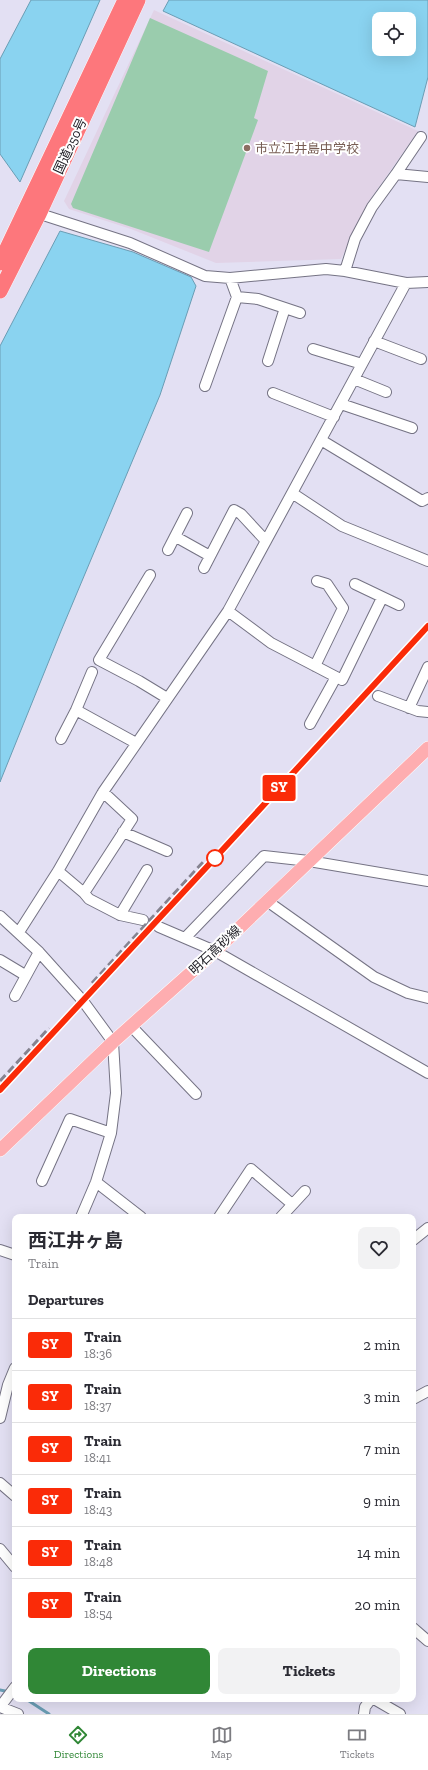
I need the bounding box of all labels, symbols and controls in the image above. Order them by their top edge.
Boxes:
map controls [372,12,416,56]
button: locate [372,12,416,56]
street label: 国道250号 [51,116,89,176]
place label: 市立江井島中学校 [255,141,359,156]
marker: 市立江井島中学校 [242,143,252,153]
line badge: SY [261,775,297,801]
text: SY [271,779,287,796]
unlabelled marker [206,849,224,867]
street label: 明石高砂線 [186,922,244,978]
button: heart [358,1227,400,1269]
text: 西江井ヶ島 [28,1229,123,1252]
text: Train [28,1256,59,1271]
text: Departures [28,1291,104,1309]
text: Train [84,1328,121,1346]
text: SY [42,1336,58,1353]
text: 2 min [363,1336,400,1354]
text: 18:36 [84,1346,112,1361]
text: Train [84,1380,121,1398]
text: SY [42,1388,58,1405]
text: 3 min [364,1388,400,1406]
text: 18:37 [84,1398,111,1413]
text: Train [84,1432,121,1450]
text: SY [42,1440,58,1457]
text: 7 min [364,1440,400,1458]
text: 18:41 [84,1450,111,1465]
text: Train [84,1484,121,1502]
text: SY [42,1492,58,1509]
text: 9 min [363,1492,400,1510]
text: 18:43 [84,1502,112,1517]
text: Train [84,1536,121,1554]
text: SY [42,1544,58,1561]
text: 14 min [357,1544,400,1562]
text: 18:48 [84,1554,113,1569]
text: Train [84,1588,121,1606]
text: SY [42,1596,58,1613]
text: 20 min [354,1596,400,1614]
text: 18:54 [84,1606,113,1621]
button: Directions [28,1648,210,1694]
button: Tickets [218,1648,400,1694]
tab: Directions [54,1724,103,1761]
tab: Map [211,1724,233,1761]
tab: Tickets [340,1724,374,1761]

